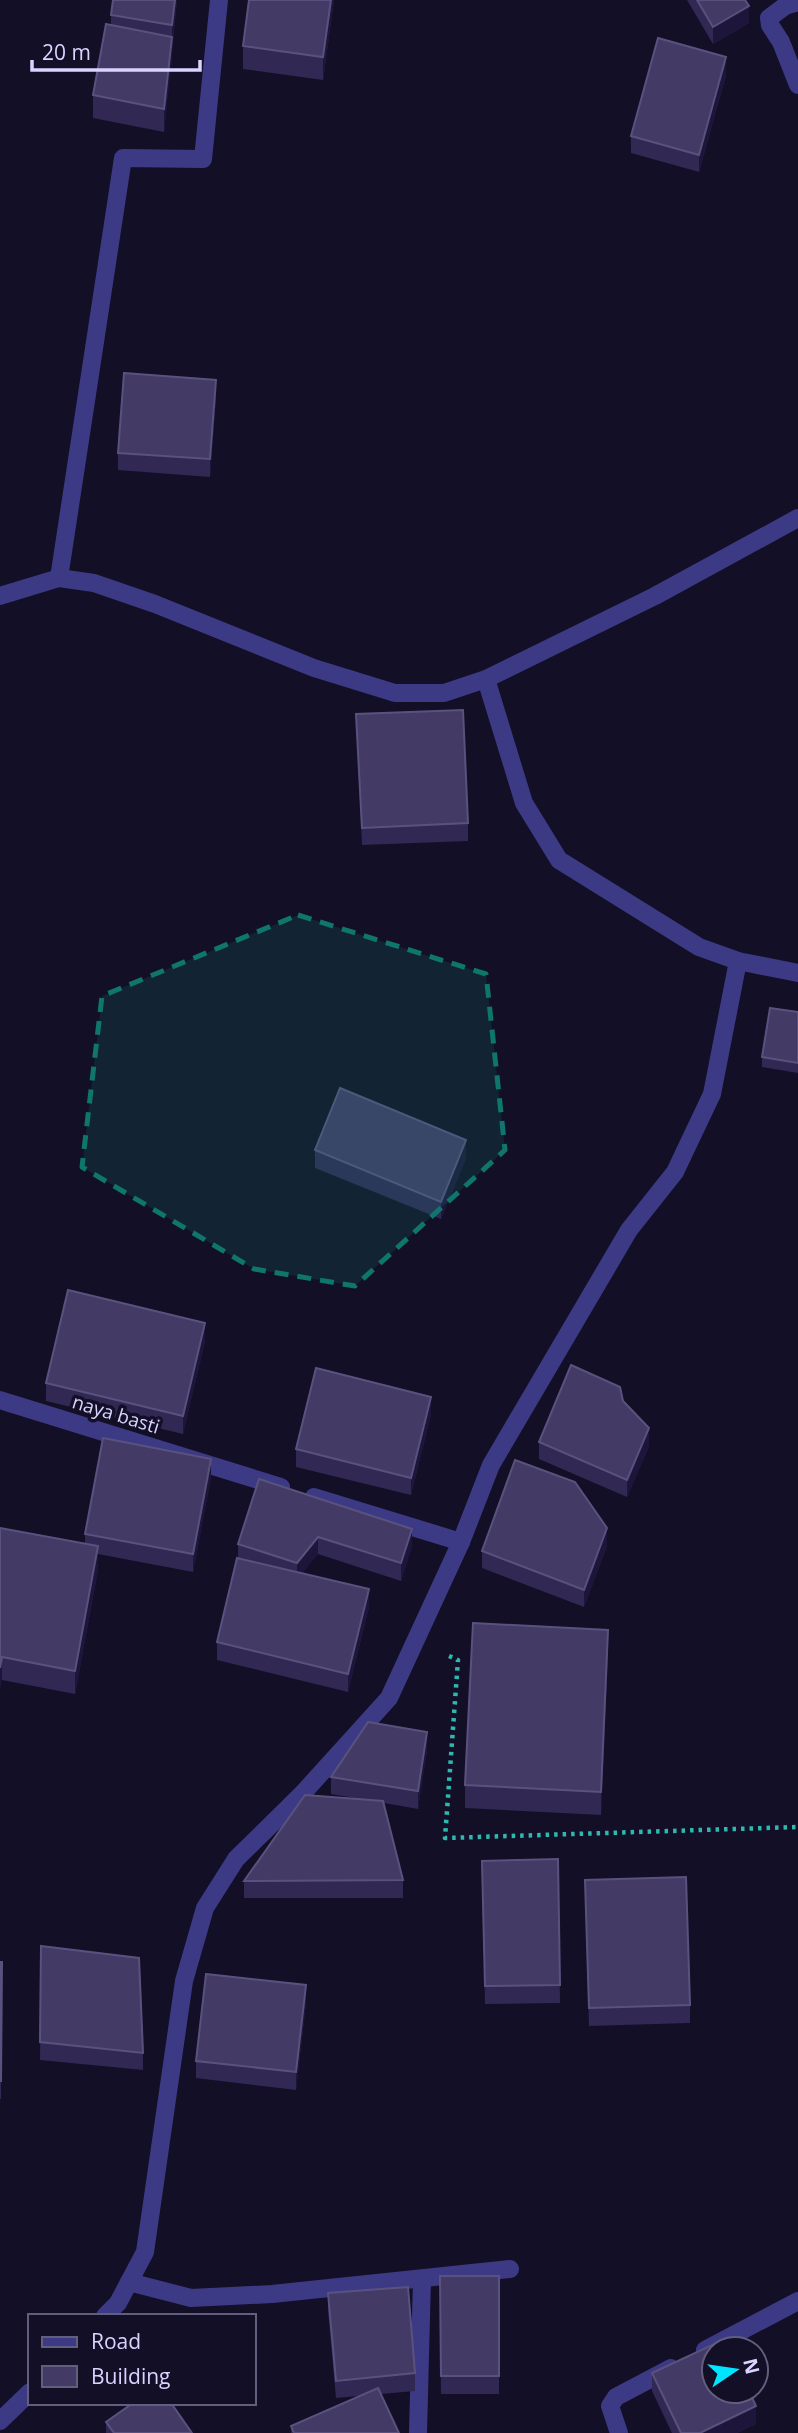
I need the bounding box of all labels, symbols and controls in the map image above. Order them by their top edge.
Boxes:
scale bar [32,28,200,72]
text: 20 m [42,38,91,66]
street label: naya basti [69,1388,163,1440]
legend [28,2314,256,2405]
text: Road [91,2327,141,2355]
north arrow [700,2335,770,2405]
text: N [737,2356,766,2377]
text: Building [91,2362,170,2390]

